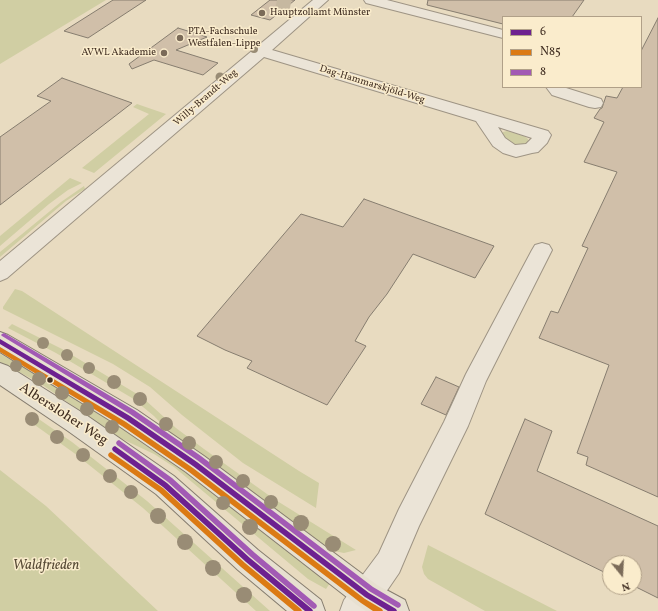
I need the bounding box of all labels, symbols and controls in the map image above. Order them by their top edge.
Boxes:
place label: Hauptzollamt Münster [270,7,370,19]
marker: Hauptzollamt Münster [257,8,267,18]
legend [502,16,642,88]
text: 6 [540,24,546,40]
place label: PTA-Fachschule Westfalen-Lippe [188,26,261,50]
marker: PTA-Fachschule Westfalen-Lippe [175,33,185,43]
text: N85 [540,44,561,60]
place label: AVWL Akademie [82,47,156,59]
marker: AVWL Akademie [159,48,169,58]
street label: Dag-Hammarskjöld-Weg [318,63,426,107]
text: 8 [540,64,546,80]
street label: Willy-Brandt-Weg [172,67,240,129]
unlabelled marker [45,375,55,385]
street label: Albersloher Weg [16,380,110,450]
north arrow [602,555,642,595]
park label: Waldfrieden [13,558,79,574]
text: N [619,578,632,594]

